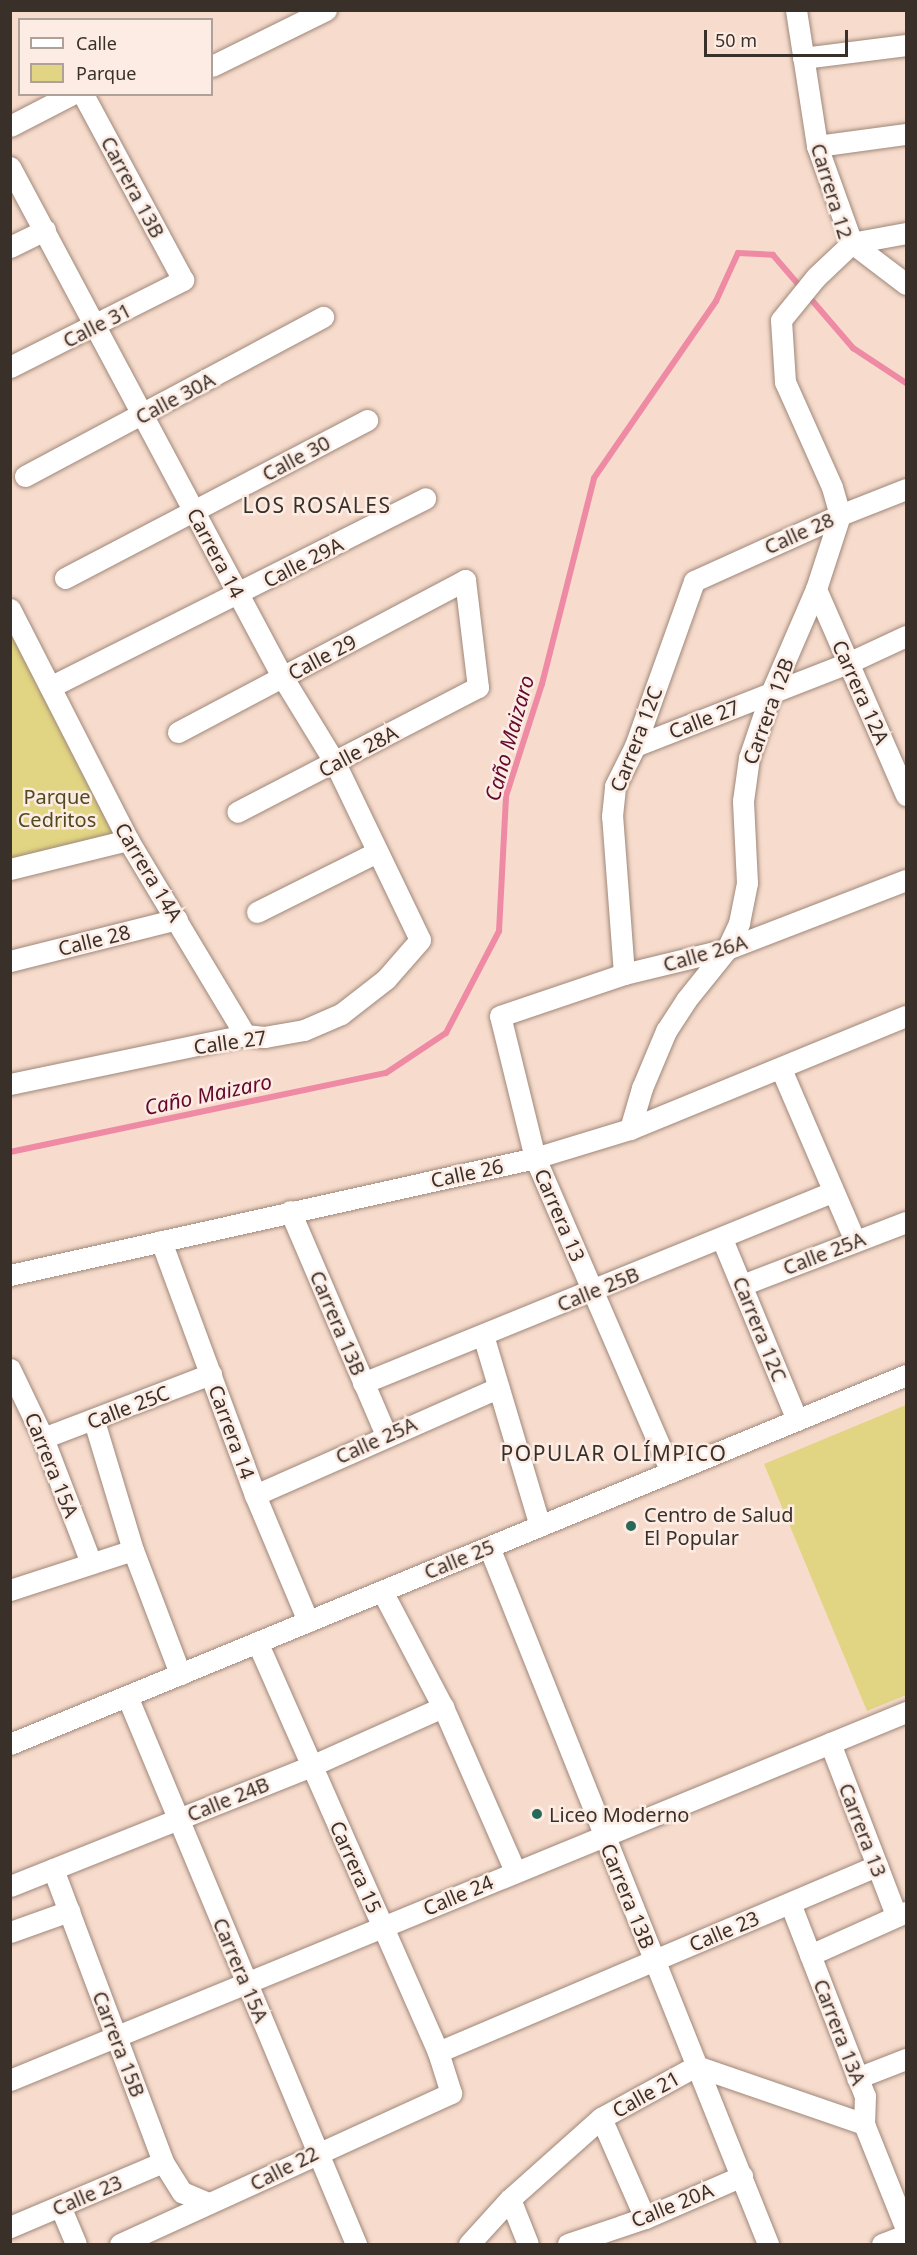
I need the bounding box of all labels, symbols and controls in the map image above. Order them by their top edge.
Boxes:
legend [18,18,213,96]
scale bar [707,18,851,56]
text: 50 m [715,28,757,52]
text: Calle [76,31,117,55]
text: Parque [76,61,136,85]
street label: Carrera 13B [96,132,170,242]
street label: Carrera 12 [806,140,858,242]
street label: Calle 31 [59,298,135,352]
street label: Calle 30A [131,367,219,429]
street label: Calle 30 [258,430,334,486]
district label: LOS ROSALES [242,492,392,518]
street label: Carrera 14 [182,504,250,602]
street label: Calle 28 [761,507,837,559]
street label: Calle 29A [259,532,347,592]
street label: Calle 29 [284,629,360,685]
street label: Carrera 12A [827,636,895,748]
street label: Carrera 12B [738,655,798,767]
water label: Caño Maizaro [479,672,539,804]
street label: Carrera 12C [605,683,667,795]
street label: Calle 27 [665,695,743,743]
street label: Calle 28A [314,720,402,782]
park label: Parque Cedritos [18,785,96,832]
street label: Carrera 14A [110,818,188,926]
street label: Calle 28 [55,919,133,961]
street label: Calle 26A [660,930,750,976]
street label: Calle 27 [192,1025,268,1059]
water label: Caño Maizaro [142,1068,274,1120]
street label: Calle 26 [429,1154,505,1192]
street label: Carrera 13 [530,1165,590,1265]
street label: Calle 25A [779,1226,869,1280]
street label: Calle 25B [553,1262,643,1316]
street label: Carrera 13B [305,1267,371,1379]
street label: Carrera 12C [728,1273,792,1385]
street label: Calle 25C [83,1380,173,1434]
street label: Carrera 14 [204,1382,260,1482]
street label: Carrera 15A [20,1409,84,1521]
street label: Calle 25A [332,1411,420,1469]
district label: POPULAR OLÍMPICO [501,1440,727,1466]
place label: Centro de Salud El Popular [644,1502,793,1549]
marker: Centro de Salud El Popular [622,1517,640,1535]
street label: Calle 25 [420,1534,498,1584]
street label: Calle 24B [183,1772,273,1826]
street label: Carrera 13 [834,1780,892,1880]
place label: Liceo Moderno [549,1802,689,1826]
marker: Liceo Moderno [530,1807,544,1821]
street label: Carrera 15 [325,1817,387,1917]
street label: Carrera 13B [596,1840,660,1952]
street label: Calle 24 [419,1870,497,1920]
street label: Calle 23 [685,1906,763,1956]
street label: Carrera 15A [208,1914,274,2026]
street label: Carrera 13A [809,1976,871,2088]
street label: Carrera 15B [88,1988,150,2100]
street label: Calle 21 [608,2066,684,2122]
street label: Calle 22 [246,2141,322,2195]
street label: Calle 23 [48,2170,126,2220]
street label: Calle 20A [627,2178,717,2232]

